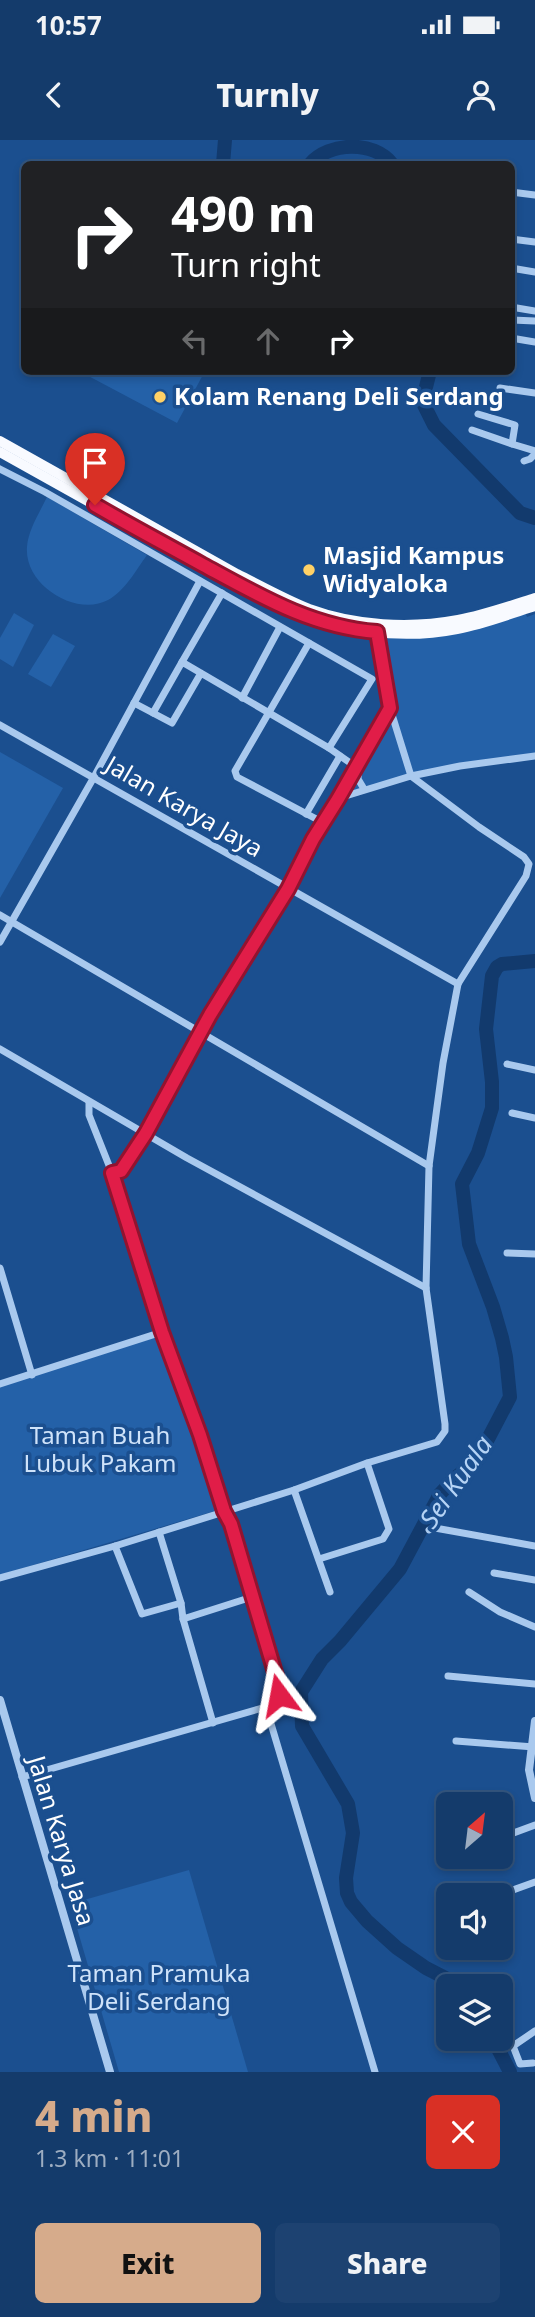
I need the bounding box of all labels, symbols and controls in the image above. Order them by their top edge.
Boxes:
text: 10:57 [35,7,102,43]
text: Turnly [216,73,319,116]
icon: back [35,76,73,114]
icon: person [462,76,500,114]
text: 490 m [171,180,316,246]
icon: right [56,189,147,280]
text: Turn right [171,243,321,286]
icon: left [176,322,214,360]
icon: ahead [249,322,287,360]
icon: right [322,322,360,360]
place label: Kolam Renang Deli Serdang [174,379,504,412]
marker: Kolam Renang Deli Serdang [152,389,168,405]
pin [65,433,125,505]
icon: arrive [76,444,114,482]
place label: Masjid Kampus Widyaloka [323,538,504,599]
marker: Masjid Kampus Widyaloka [301,562,317,578]
street label: Jalan Karya Jaya [98,746,269,864]
park label: Taman Buah Lubuk Pakam [24,1418,176,1479]
water label: Sei Kuala [410,1428,500,1535]
position arrow [242,1658,316,1732]
street label: Jalan Karya Jasa [20,1750,104,1929]
north arrow [436,1792,513,1869]
map controls [436,1792,513,2051]
button: sound [436,1883,513,1960]
park label: Taman Pramuka Deli Serdang [68,1956,250,2017]
button: layers [436,1974,513,2051]
text: 4 min [35,2087,152,2144]
button: close [426,2095,500,2169]
text: 1.3 km · 11:01 [35,2142,184,2174]
button: Exit [35,2223,261,2303]
button: Share [275,2223,500,2303]

